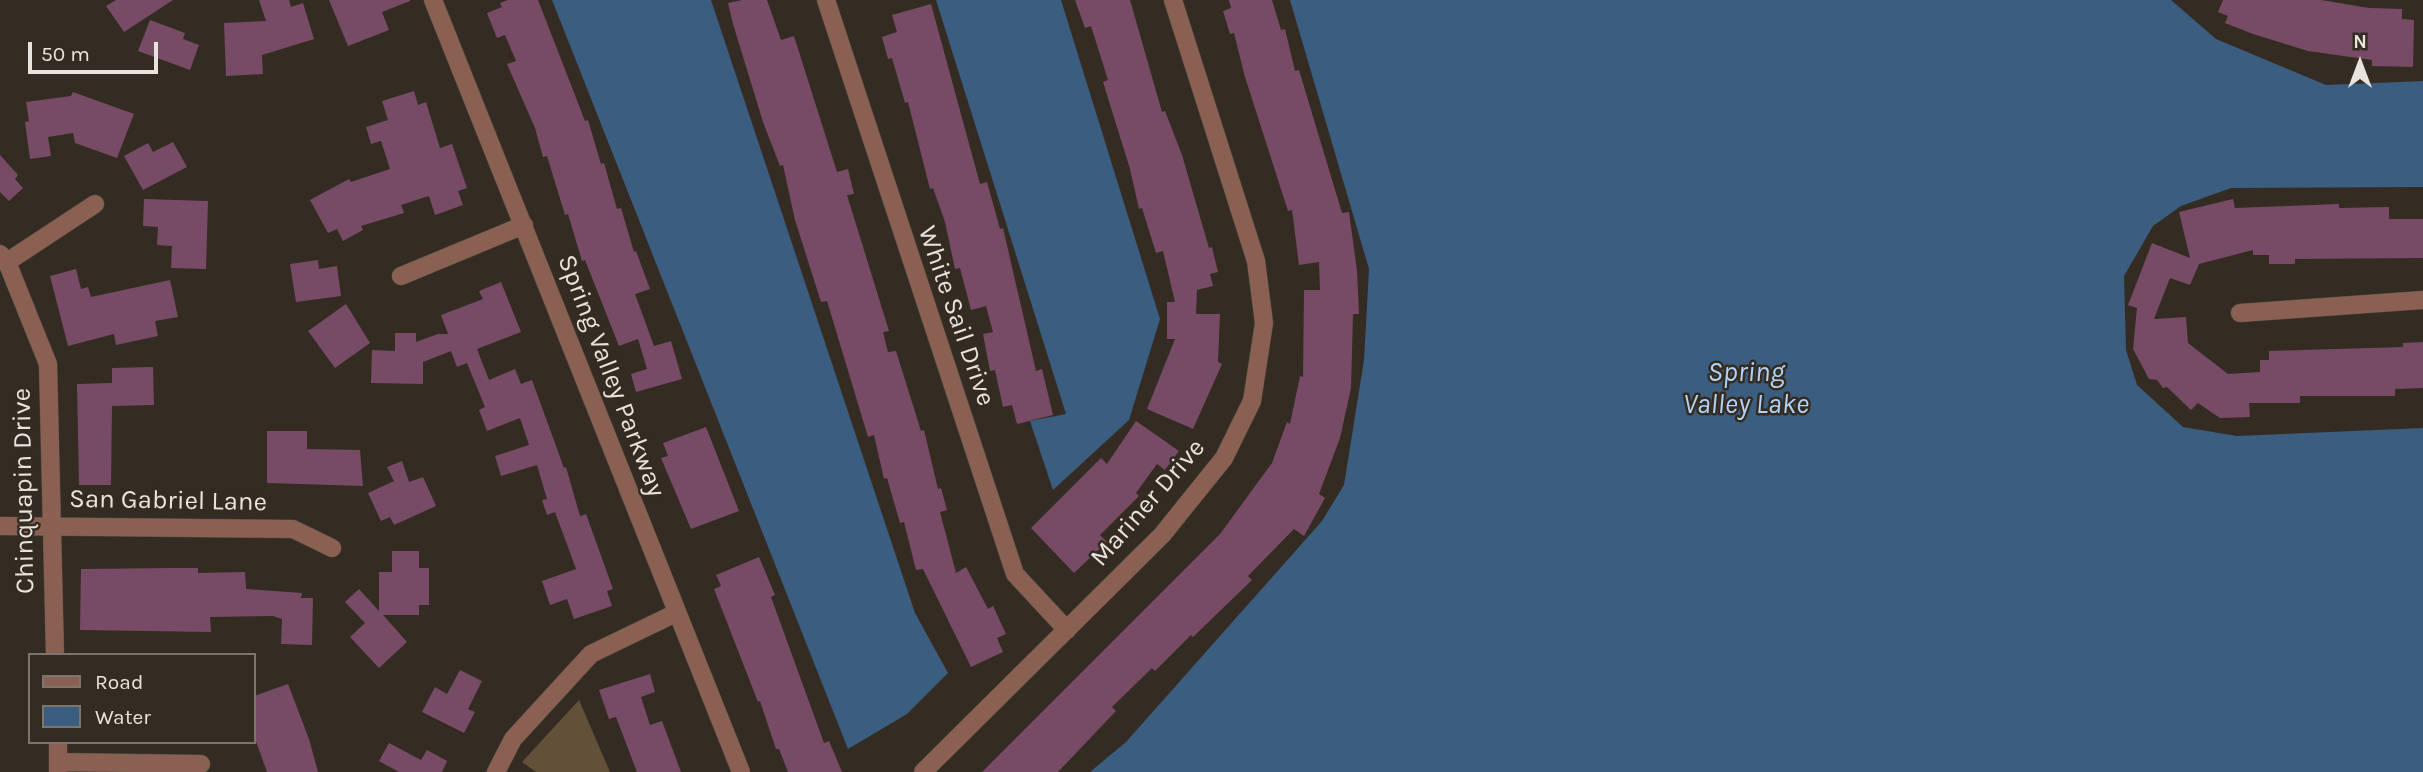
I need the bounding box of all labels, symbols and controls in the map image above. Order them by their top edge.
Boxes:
scale bar [32,28,161,72]
north arrow [2325,28,2395,98]
text: N [2353,31,2367,53]
text: 50 m [41,42,90,66]
street label: White Sail Drive [911,222,1001,410]
street label: Spring Valley Parkway [550,250,672,502]
water label: Spring Valley Lake [1683,356,1809,422]
street label: Chinquapin Drive [7,388,41,594]
street label: Mariner Drive [1084,433,1212,573]
street label: San Gabriel Lane [69,484,267,518]
legend [28,653,256,744]
text: Road [95,670,143,694]
text: Water [95,705,151,729]

